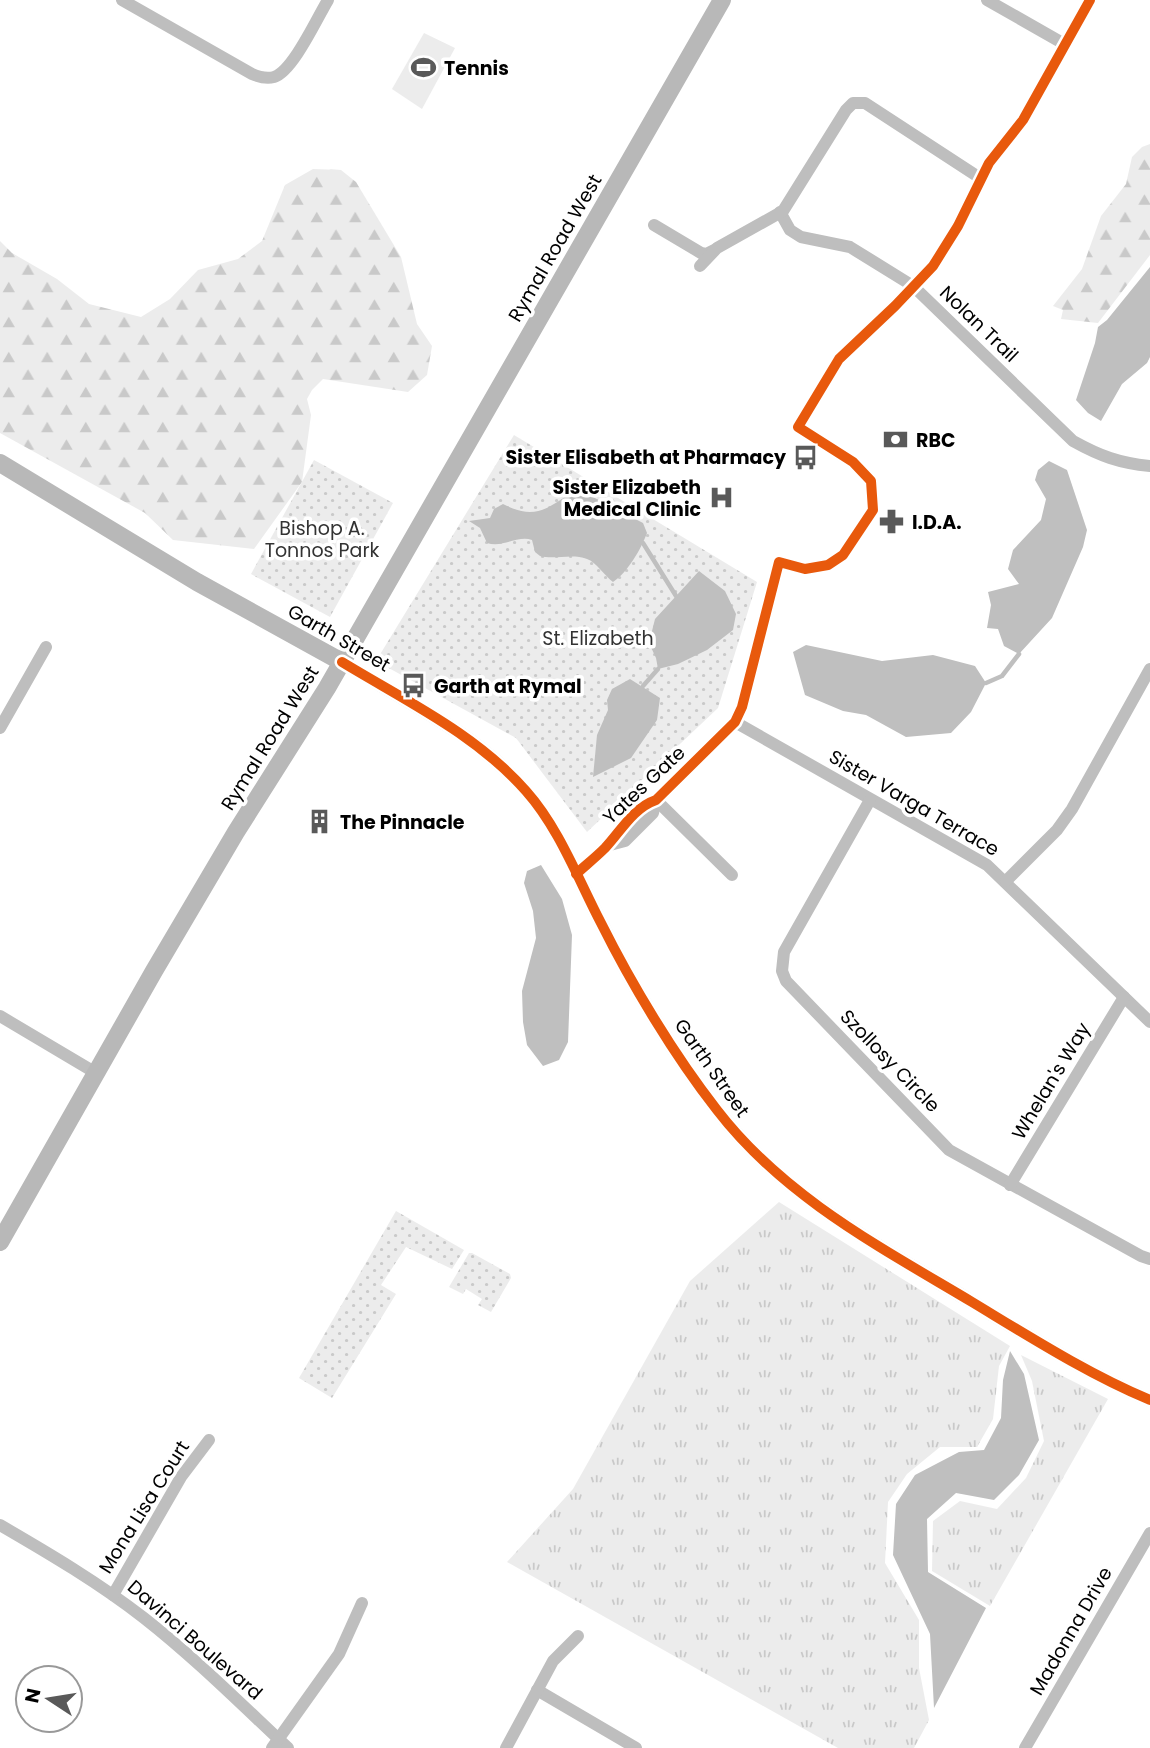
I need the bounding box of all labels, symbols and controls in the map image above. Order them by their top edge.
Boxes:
sports icon: Tennis [410,54,438,82]
place label: Tennis [444,55,509,82]
street label: Rymal Road West [502,169,608,327]
street label: Nolan Trail [934,280,1024,368]
bank icon: RBC [882,426,910,454]
place label: RBC [916,427,955,454]
bus stop icon: Sister Elisabeth at Pharmacy [792,443,820,471]
place label: Sister Elisabeth at Pharmacy [506,444,787,471]
place label: Sister Elizabeth Medical Clinic [553,474,701,523]
hospital icon: Sister Elizabeth Medical Clinic [707,484,735,512]
pharmacy icon: I.D.A. [878,508,906,536]
place label: I.D.A. [912,509,962,536]
park label: Bishop A. Tonnos Park [265,515,380,564]
street label: Garth Street [283,598,395,678]
park label: St. Elizabeth [542,625,654,652]
street label: Rymal Road West [215,660,325,816]
bus stop icon: Garth at Rymal [400,672,428,700]
place label: Garth at Rymal [434,673,582,700]
street label: Yates Gate [597,740,691,830]
street label: Sister Varga Terrace [824,743,1004,863]
building icon: The Pinnacle [306,808,334,836]
place label: The Pinnacle [340,809,465,836]
street label: Szollosy Circle [834,1004,946,1118]
street label: Garth Street [668,1013,756,1123]
street label: Whelan's Way [1005,1017,1097,1145]
street label: Mona Lisa Court [92,1435,196,1579]
street label: Madonna Drive [1023,1562,1119,1700]
street label: Davinci Boulevard [122,1574,268,1706]
north arrow [14,1664,84,1734]
text: N [18,1686,48,1705]

